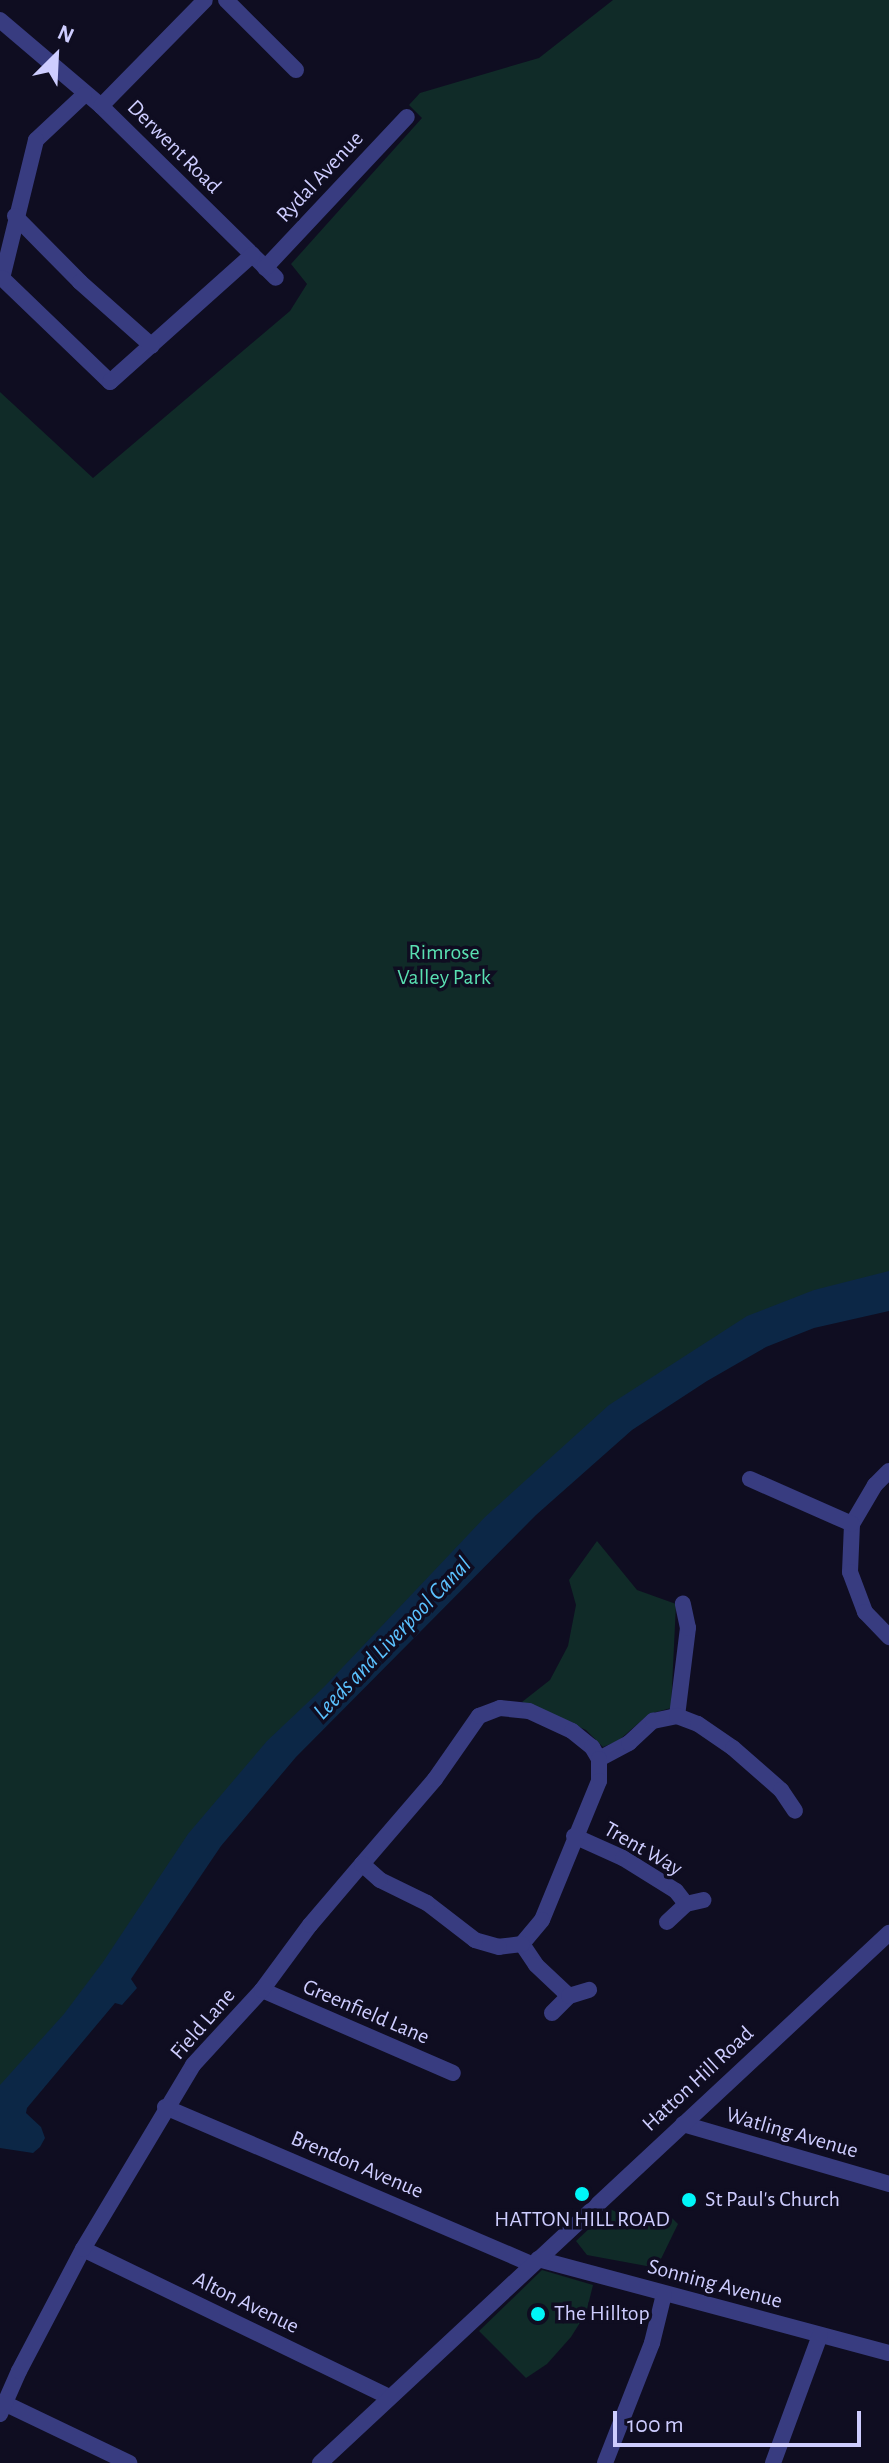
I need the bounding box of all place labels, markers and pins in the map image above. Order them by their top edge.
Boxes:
marker: HATTON HILL ROAD [573,2185,591,2203]
place label: St Paul's Church [705,2187,840,2213]
marker: St Paul's Church [680,2191,698,2209]
place label: HATTON HILL ROAD [494,2207,670,2233]
place label: The Hilltop [554,2301,650,2327]
marker: The Hilltop [529,2305,547,2323]

